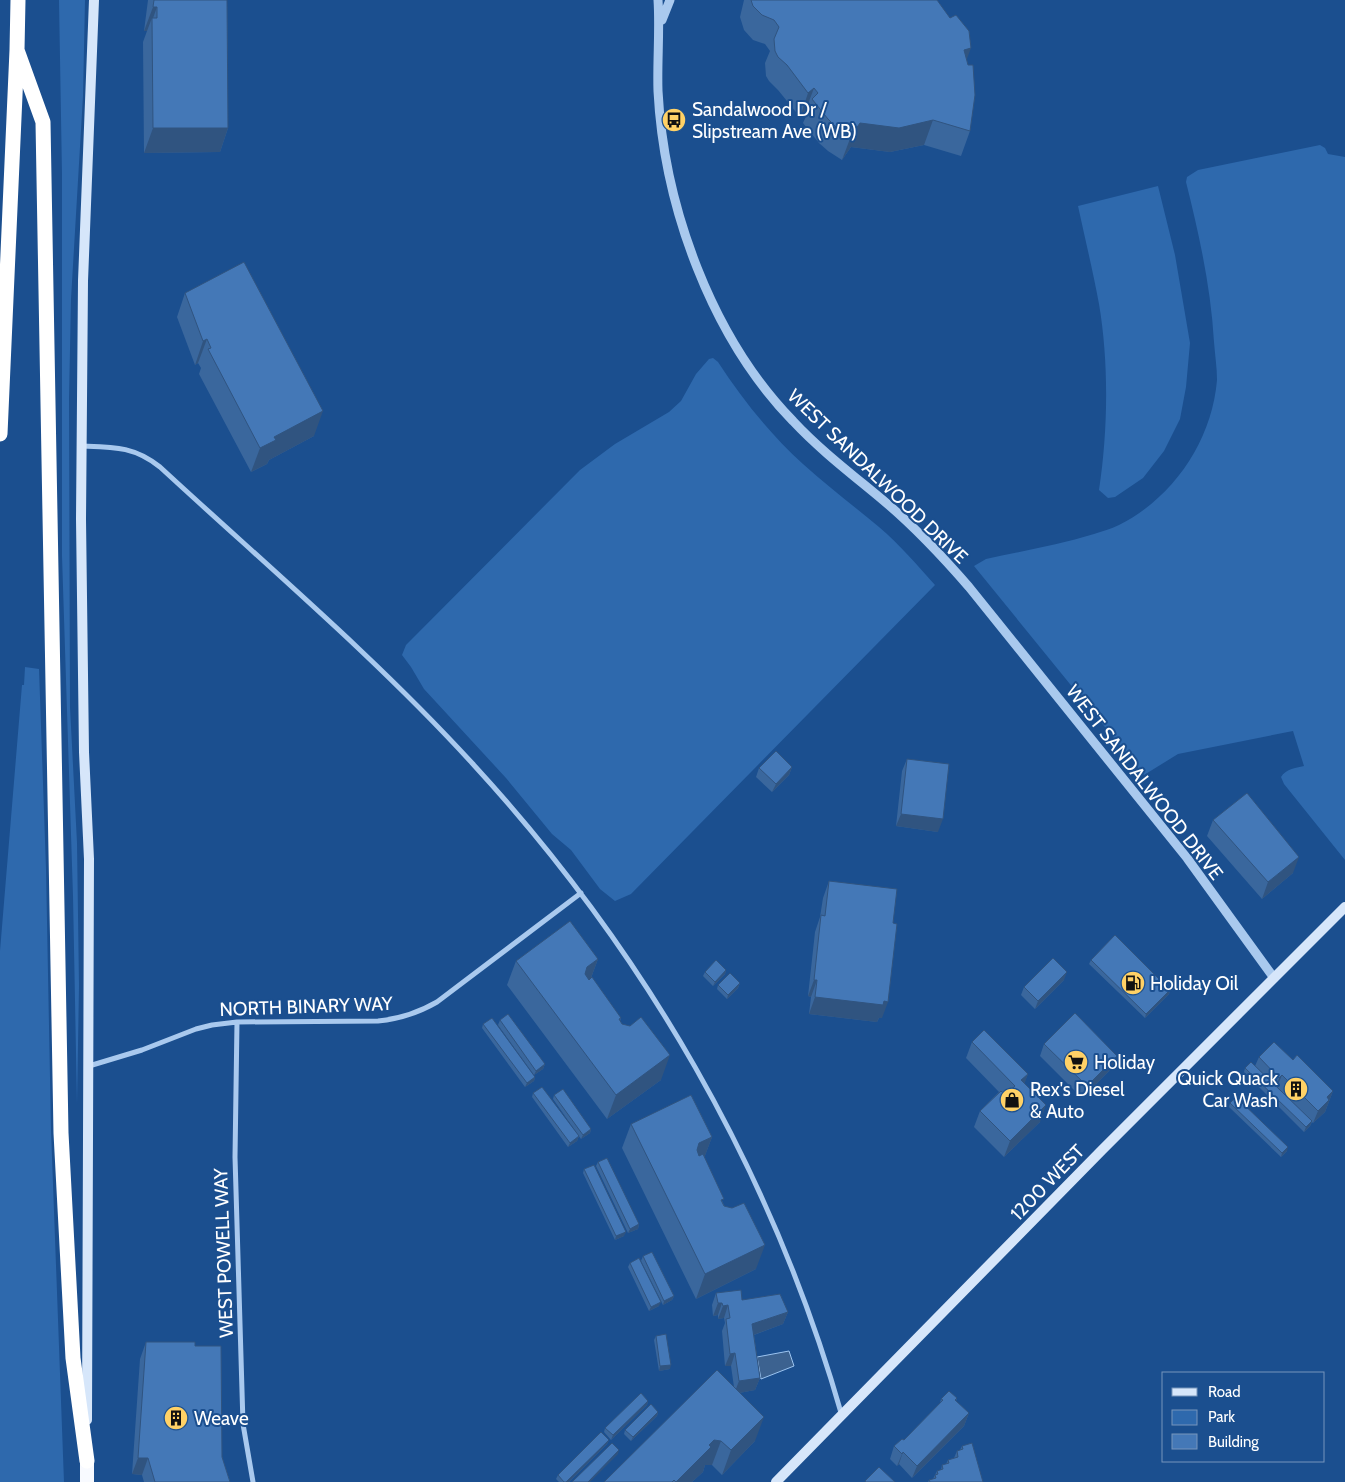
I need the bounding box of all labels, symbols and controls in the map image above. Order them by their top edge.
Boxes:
place label: Sandalwood Dr / Slipstream Ave (WB) [692,98,857,143]
bus stop icon: Sandalwood Dr / Slipstream Ave (WB) [661,107,687,133]
street label: WEST SANDALWOOD DRIVE [783,384,972,568]
street label: WEST SANDALWOOD DRIVE [1061,680,1228,885]
fuel station icon: Holiday Oil [1120,970,1146,996]
place label: Holiday Oil [1150,972,1239,995]
street label: NORTH BINARY WAY [219,992,393,1021]
supermarket icon: Holiday [1063,1049,1089,1075]
place label: Holiday [1094,1051,1155,1074]
place label: Quick Quack Car Wash [1177,1067,1278,1112]
building icon: Quick Quack Car Wash [1283,1076,1309,1102]
place label: Rex's Diesel & Auto [1030,1078,1125,1123]
shop icon: Rex's Diesel & Auto [999,1087,1025,1113]
street label: 1200 WEST [1006,1140,1089,1225]
street label: WEST POWELL WAY [209,1168,238,1338]
legend [1162,1372,1325,1462]
text: Road [1208,1383,1241,1401]
building icon: Weave [163,1405,189,1431]
place label: Weave [194,1407,249,1430]
text: Park [1208,1408,1235,1426]
text: Building [1208,1433,1259,1451]

